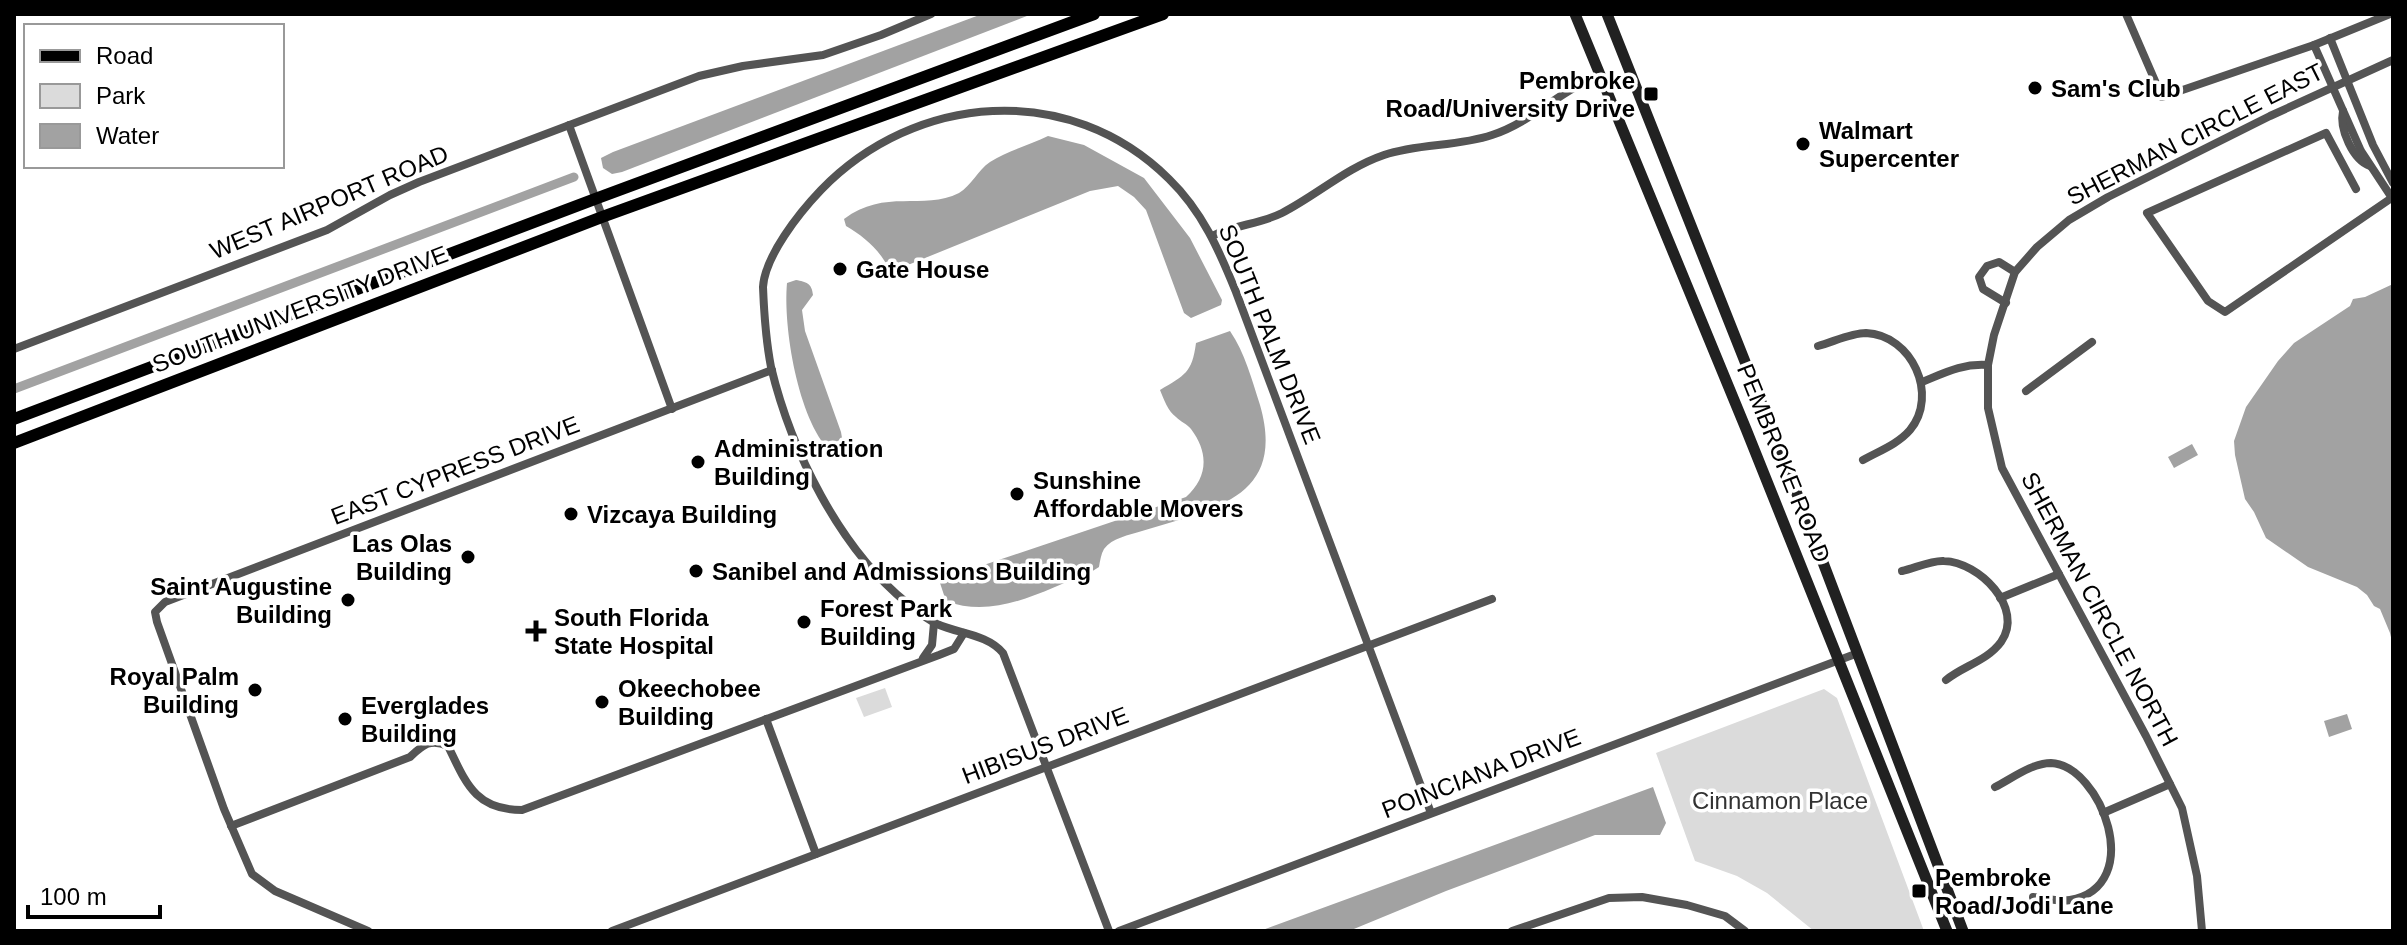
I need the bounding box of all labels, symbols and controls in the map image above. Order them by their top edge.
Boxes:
legend [24,24,284,168]
text: Road [96,42,153,69]
street label: SHERMAN CIRCLE EAST [2062,57,2328,211]
place label: Pembroke Road/University Drive [1386,67,1635,122]
place label: Sam's Club [2051,75,2181,102]
marker: Sam's Club [2026,79,2044,97]
text: Park [96,82,146,109]
marker: Pembroke Road/University Drive [1642,85,1660,103]
place label: Walmart Supercenter [1819,117,1959,172]
text: Water [96,122,159,149]
marker: Walmart Supercenter [1794,135,1812,153]
street label: WEST AIRPORT ROAD [206,140,452,264]
street label: SOUTH PALM DRIVE [1214,220,1326,448]
street label: SOUTH UNIVERSITY DRIVE [148,240,452,378]
place label: Gate House [856,256,989,283]
marker: Gate House [831,260,849,278]
street label: PEMBROKE ROAD [1732,360,1836,566]
street label: EAST CYPRESS DRIVE [327,410,583,530]
place label: Administration Building [714,435,883,490]
marker: Administration Building [689,453,707,471]
place label: Sunshine Affordable Movers [1033,467,1244,522]
street label: SHERMAN CIRCLE NORTH [2016,467,2184,751]
marker: Sunshine Affordable Movers [1008,485,1026,503]
place label: Vizcaya Building [587,501,777,528]
marker: Vizcaya Building [562,505,580,523]
place label: Las Olas Building [352,530,452,585]
marker: Las Olas Building [459,548,477,566]
place label: Sanibel and Admissions Building [712,558,1091,585]
marker: Sanibel and Admissions Building [687,562,705,580]
place label: Saint Augustine Building [150,573,332,628]
marker: Saint Augustine Building [339,591,357,609]
place label: Forest Park Building [820,595,953,650]
place label: South Florida State Hospital [554,604,714,659]
marker: Forest Park Building [795,613,813,631]
marker: South Florida State Hospital [525,620,547,642]
place label: Royal Palm Building [110,663,239,718]
place label: Okeechobee Building [618,675,761,730]
marker: Royal Palm Building [246,681,264,699]
place label: Everglades Building [361,692,489,747]
marker: Okeechobee Building [593,693,611,711]
street label: HIBISUS DRIVE [958,701,1132,789]
marker: Everglades Building [336,710,354,728]
street label: POINCIANA DRIVE [1378,723,1584,823]
park label: Cinnamon Place [1692,787,1868,814]
place label: Pembroke Road/Jodi Lane [1935,864,2114,919]
scale bar [28,869,160,919]
marker: Pembroke Road/Jodi Lane [1910,882,1928,900]
text: 100 m [40,883,107,910]

